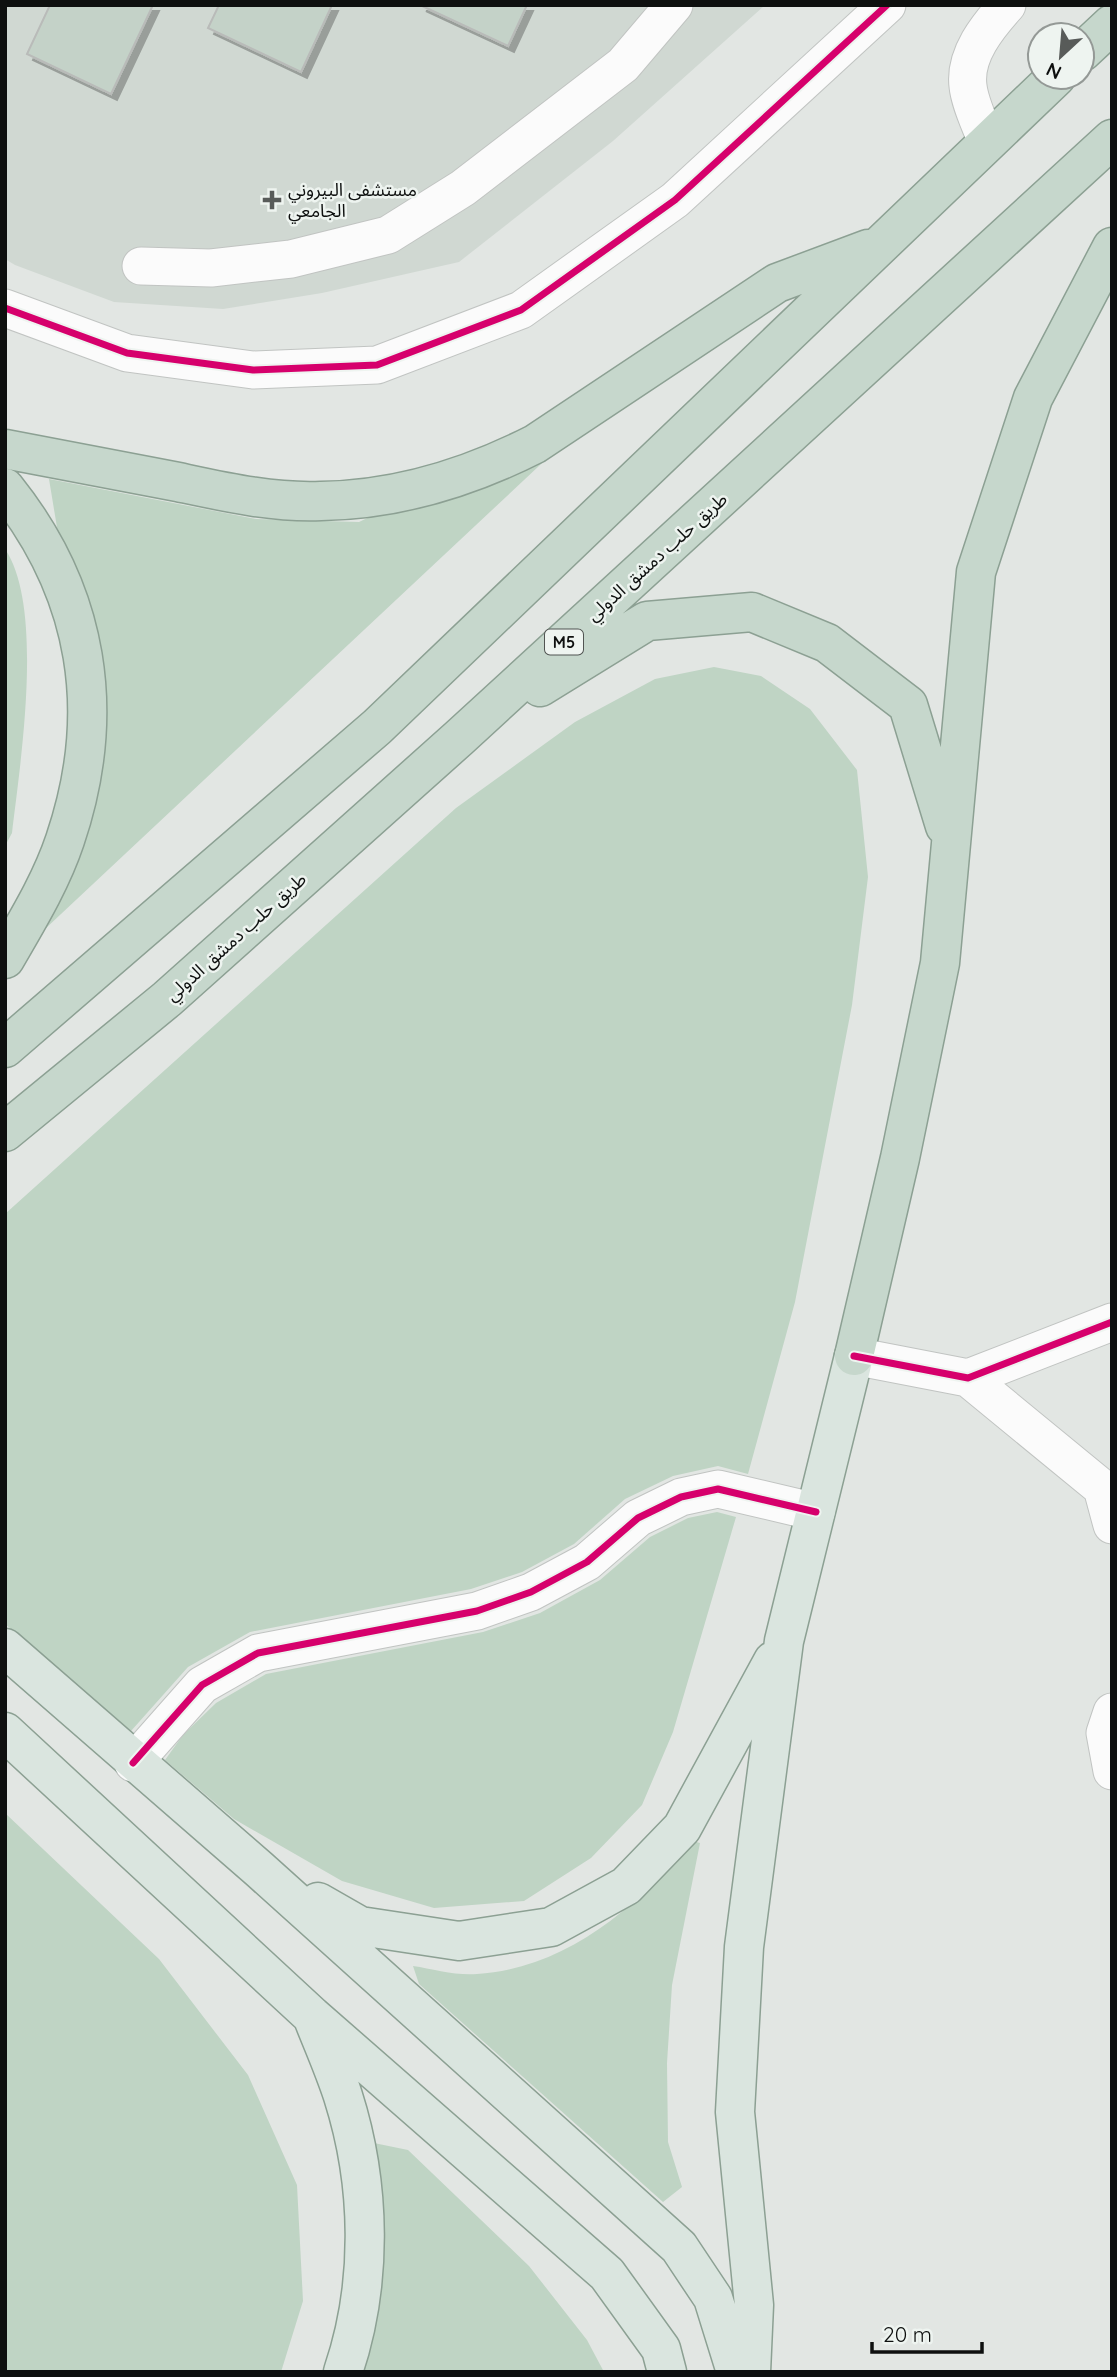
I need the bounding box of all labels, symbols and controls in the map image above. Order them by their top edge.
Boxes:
north arrow [1026,21,1096,91]
text: N [1042,57,1065,85]
place label: مستشفى البيروني الجامعي [288,178,417,224]
marker: مستشفى البيروني الجامعي [262,190,282,210]
street label: طريق حلب دمشق الدولي [582,487,733,628]
road number: M5 [545,629,583,654]
street label: طريق حلب دمشق الدولي [161,867,312,1008]
scale bar [872,2310,982,2354]
text: 20 m [883,2321,932,2347]

